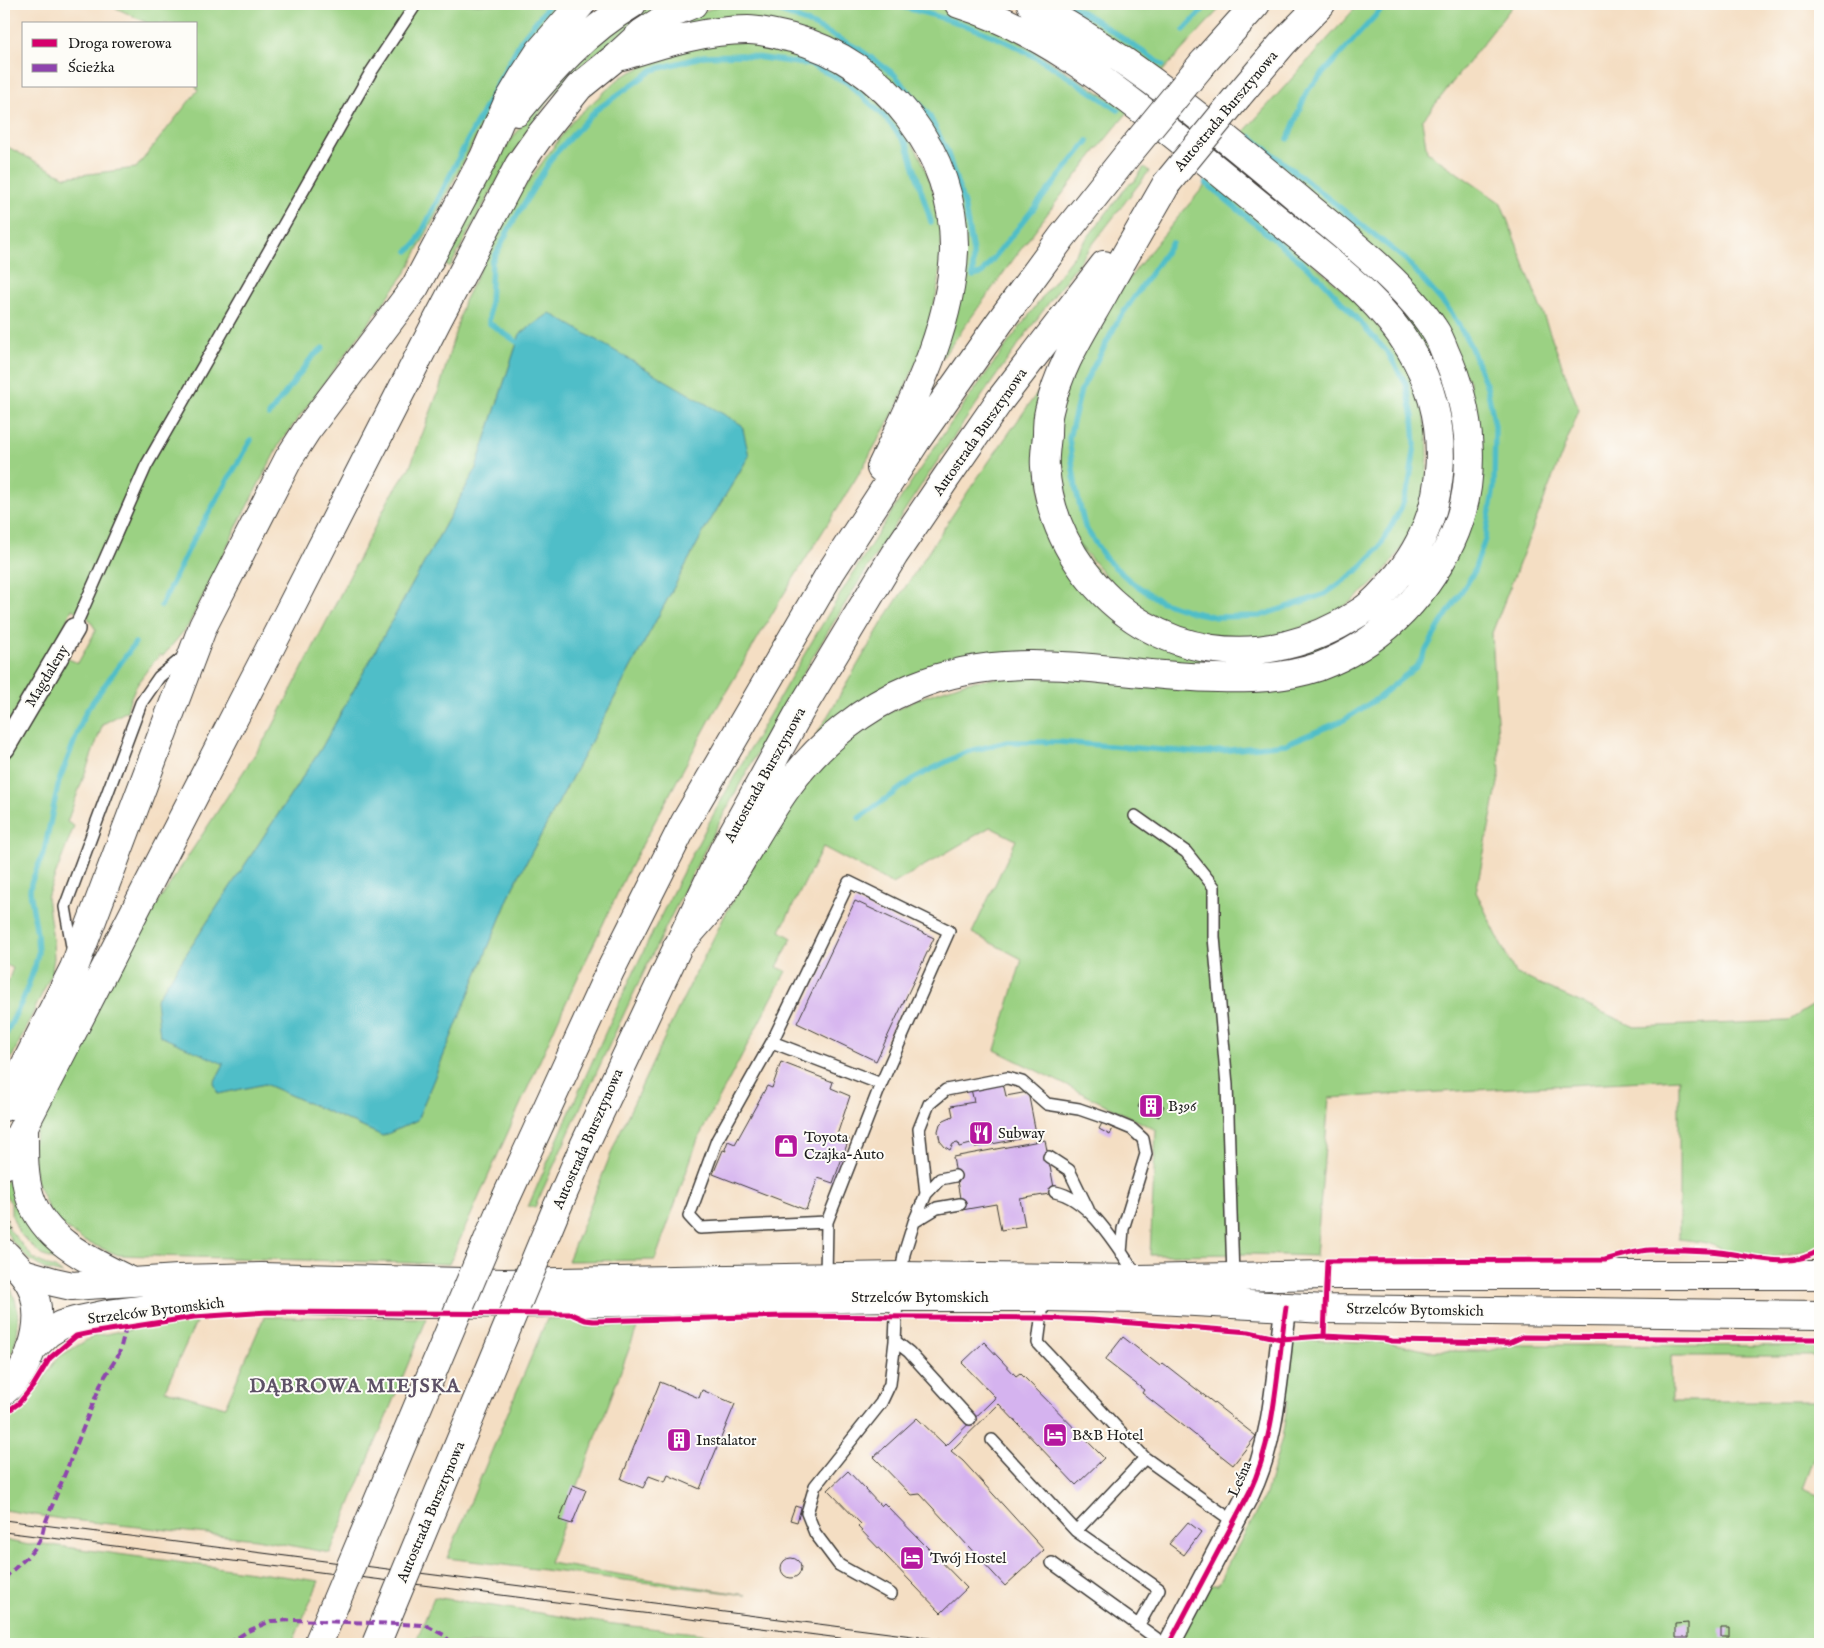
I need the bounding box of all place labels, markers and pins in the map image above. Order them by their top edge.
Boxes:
building icon: B396 [1138,1093,1164,1119]
place label: B396 [1168,1097,1197,1116]
restaurant icon: Subway [968,1120,994,1146]
place label: Subway [998,1124,1045,1143]
place label: Toyota Czajka-Auto [804,1128,884,1164]
shop icon: Toyota Czajka-Auto [773,1133,799,1159]
hotel icon: B&B Hotel [1042,1422,1068,1448]
place label: B&B Hotel [1072,1426,1144,1445]
building icon: Instalator [666,1427,692,1453]
place label: Instalator [696,1431,757,1450]
hotel icon: Twój Hostel [899,1545,925,1571]
place label: Twój Hostel [930,1549,1007,1568]

